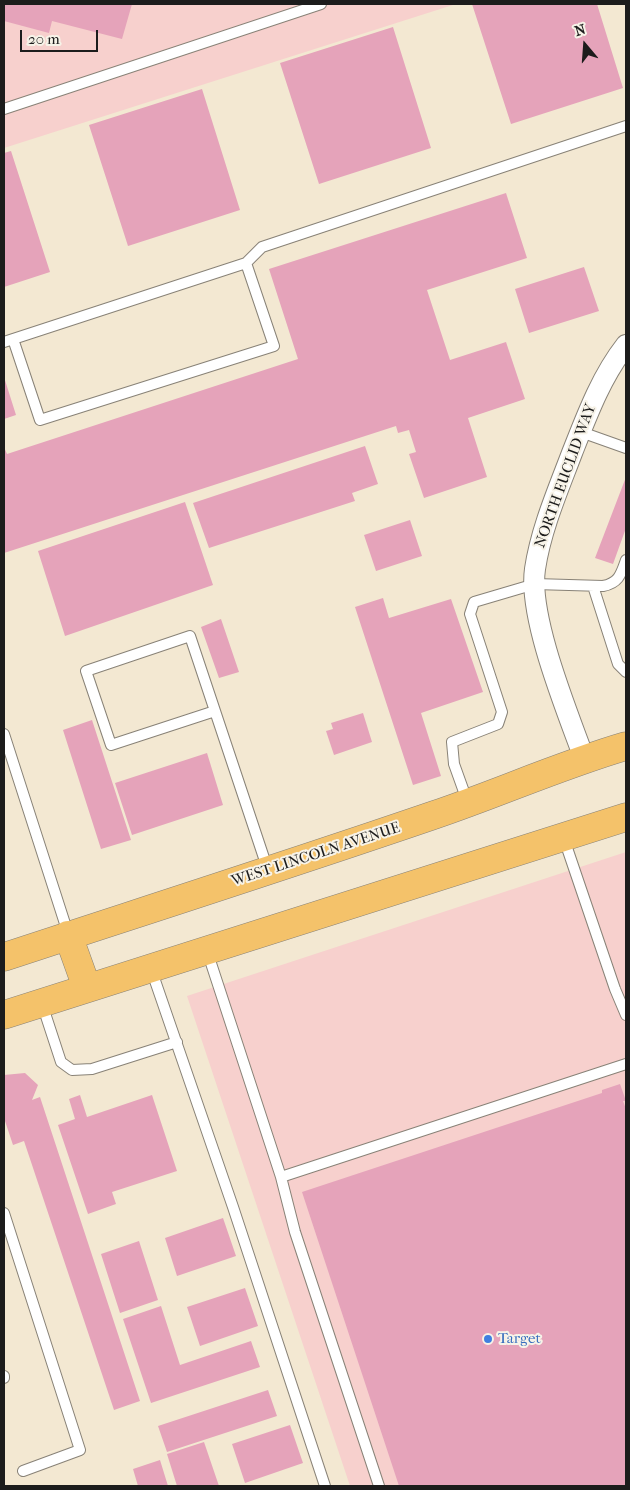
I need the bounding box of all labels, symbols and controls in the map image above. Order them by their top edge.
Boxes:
scale bar [22,20,100,52]
north arrow [560,20,610,70]
text: N [573,21,588,40]
text: 20 m [28,30,60,48]
street label: NORTH EUCLID WAY [532,401,600,551]
street label: WEST LINCOLN AVENUE [229,819,403,891]
place label: Target [498,1330,541,1348]
marker: Target [482,1333,494,1345]

